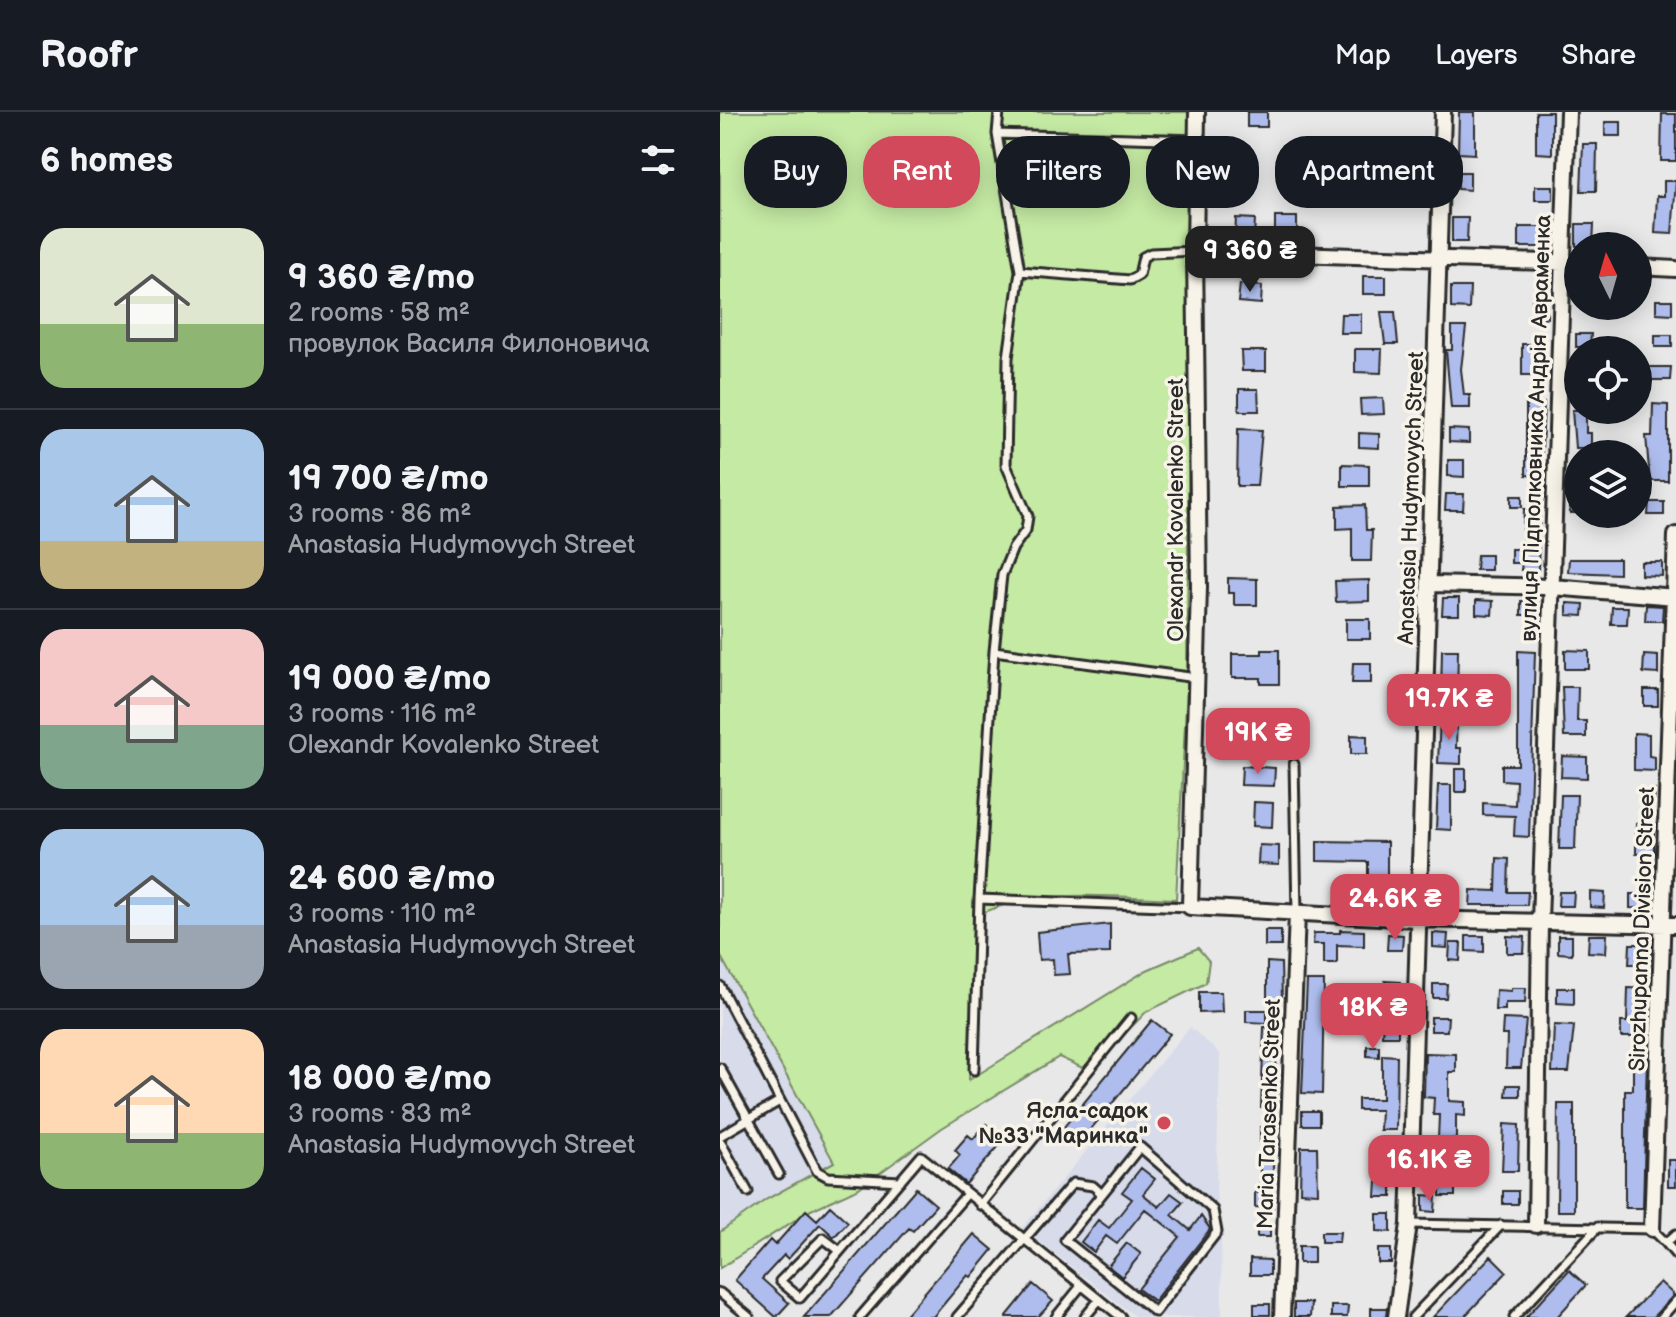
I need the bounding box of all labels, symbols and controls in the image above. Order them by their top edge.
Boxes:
text: Roofr [40,33,138,78]
text: Map [1335,39,1391,72]
text: Layers [1435,39,1518,72]
text: Share [1562,39,1636,72]
chip: Buy [744,136,847,208]
chip: Rent [863,136,980,208]
chip: Filters [996,136,1130,208]
chip: New [1146,136,1259,208]
chip: Apartment [1275,136,1463,208]
icon: filters [636,138,680,182]
text: 6 homes [40,140,173,181]
street label: вулиця Підполковника Андрія Авраменка [1516,214,1557,642]
pin: 9 360 ₴ [1176,226,1324,294]
north arrow [1564,232,1652,320]
map controls [1564,232,1652,528]
text: 9 360 ₴ [1203,236,1297,267]
text: 9 360 ₴/mo [288,257,475,298]
icon: home [104,260,200,356]
text: 2 rooms · 58 m² [288,298,470,329]
text: провулок Василя Филоновича [288,329,650,360]
button: locate [1564,336,1652,424]
street label: Anastasia Hudymovych Street [1393,351,1430,645]
street label: Olexandr Kovalenko Street [1163,378,1190,642]
button: layers [1564,440,1652,528]
text: 19 700 ₴/mo [288,458,489,499]
icon: home [104,461,200,557]
text: 3 rooms · 86 m² [288,499,472,530]
text: Anastasia Hudymovych Street [288,530,635,561]
text: 19 000 ₴/mo [288,658,491,699]
icon: home [104,661,200,757]
pin: 19.7K ₴ [1375,674,1523,742]
text: 19.7K ₴ [1405,684,1493,715]
text: 3 rooms · 116 m² [288,699,477,730]
pin: 19K ₴ [1202,708,1314,776]
text: 19K ₴ [1224,718,1292,749]
text: Olexandr Kovalenko Street [288,730,599,761]
street label: Sirozhupanna Division Street [1624,786,1661,1072]
text: 24 600 ₴/mo [288,858,495,899]
icon: home [104,861,200,957]
pin: 24.6K ₴ [1321,874,1469,942]
text: 24.6K ₴ [1348,884,1442,915]
text: 3 rooms · 110 m² [288,899,476,930]
text: Anastasia Hudymovych Street [288,930,635,961]
pin: 18K ₴ [1317,983,1429,1051]
text: 18K ₴ [1339,993,1407,1024]
street label: Maria Tarasenko Street [1252,998,1287,1230]
text: 18 000 ₴/mo [288,1058,492,1099]
icon: home [104,1061,200,1157]
place label: Ясла-садок №33 "Маринка" [979,1098,1148,1150]
text: 3 rooms · 83 m² [288,1099,472,1130]
marker: Ясла-садок №33 "Маринка" [1155,1114,1173,1132]
text: Anastasia Hudymovych Street [288,1130,635,1161]
pin: 16.1K ₴ [1355,1135,1503,1203]
text: 16.1K ₴ [1386,1145,1472,1176]

